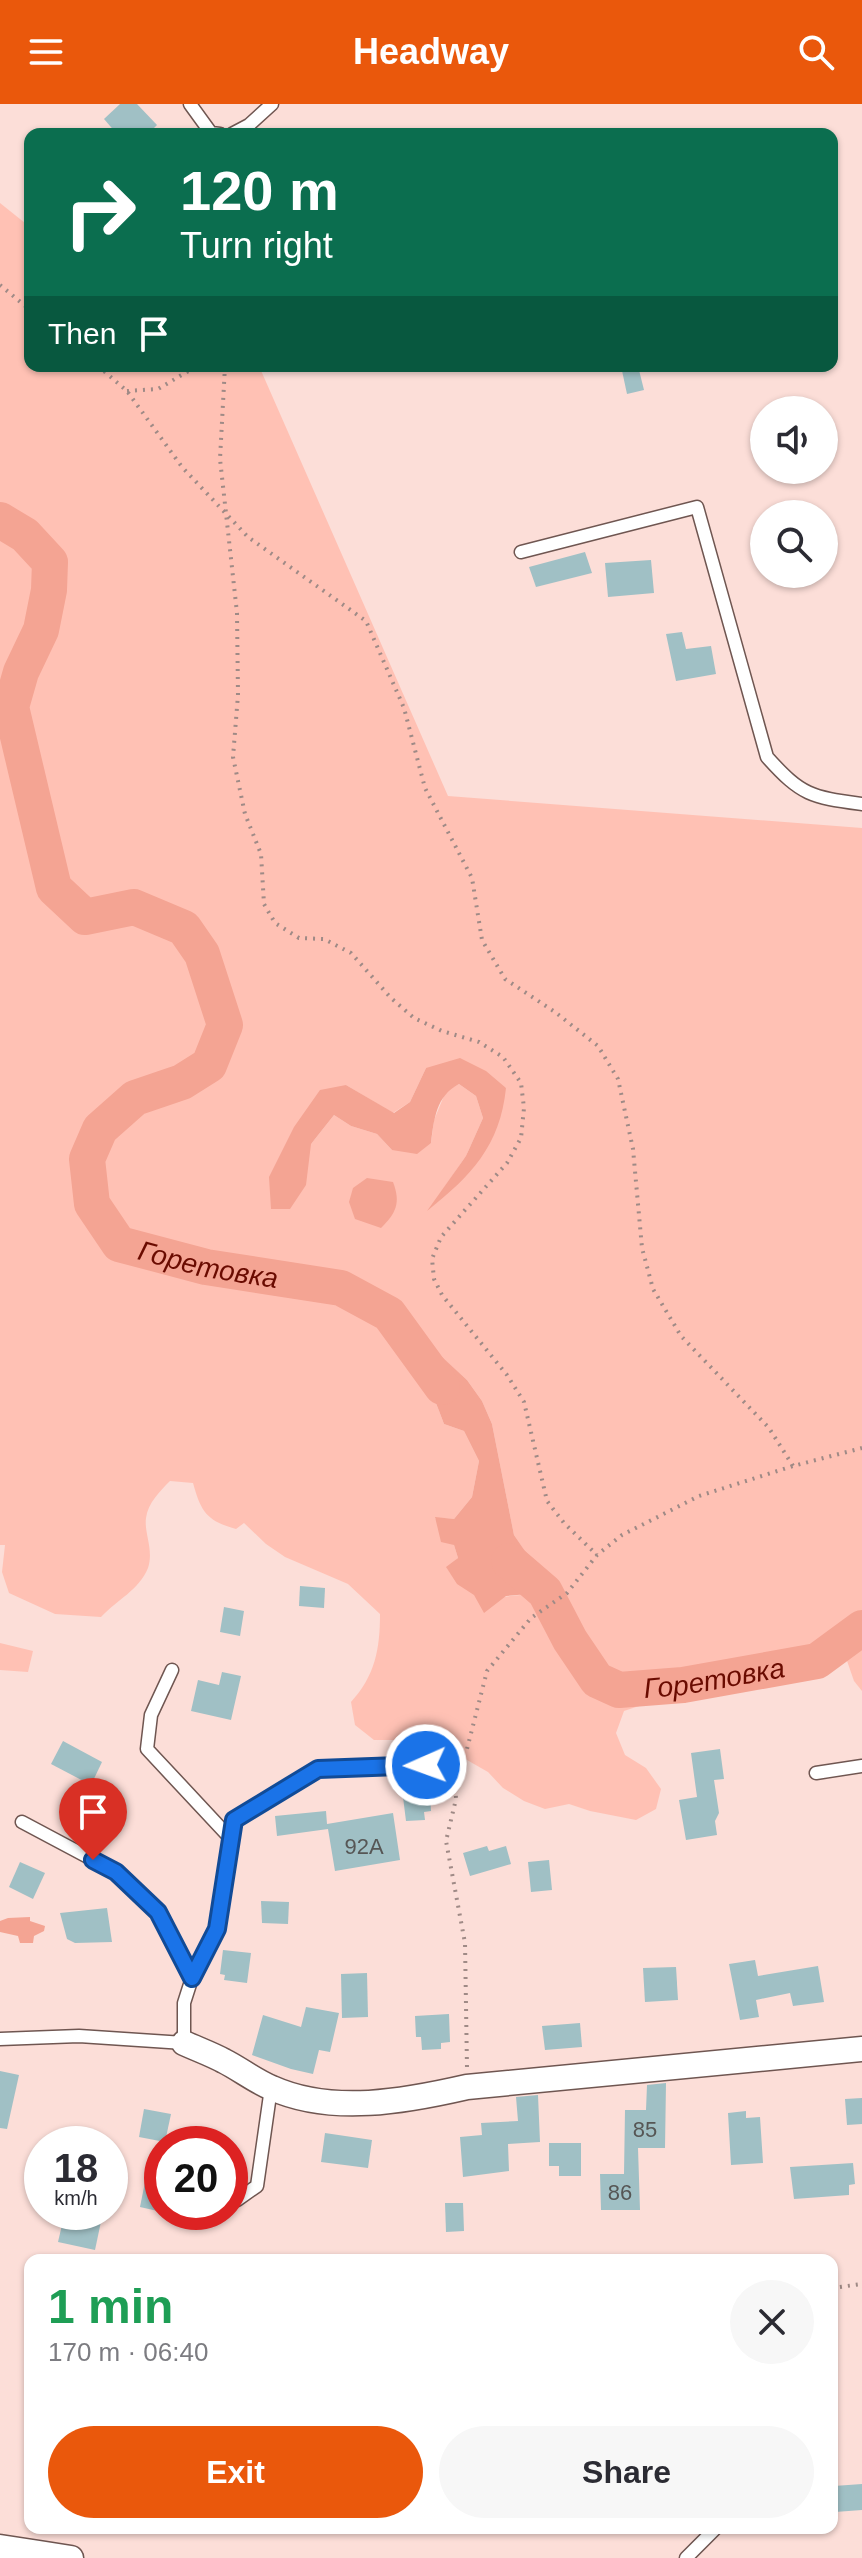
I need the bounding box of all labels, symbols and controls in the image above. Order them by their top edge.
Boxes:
icon: menu [24,30,68,74]
icon: search [794,30,838,74]
text: Headway [353,31,509,72]
text: 120 m [180,159,339,222]
icon: right [48,160,152,264]
text: Turn right [180,225,333,266]
icon: arrive [132,312,176,356]
text: Then [48,317,116,350]
map controls [750,396,838,588]
button: sound [750,396,838,484]
button: search [750,500,838,588]
water label: Горетовка [135,1235,280,1294]
water label: Горетовка [643,1652,787,1704]
position arrow [384,1723,468,1807]
pin [59,1778,127,1860]
icon: arrive [71,1790,115,1834]
house number: 92А [344,1834,384,1859]
house number: 85 [633,2117,657,2142]
speed limit sign: 20 [144,2126,248,2230]
text: 18 [54,2146,98,2190]
house number: 86 [608,2180,632,2205]
text: km/h [54,2187,98,2209]
text: 1 min [48,2280,173,2333]
button: close [730,2280,814,2364]
text: 170 m · 06:40 [48,2337,208,2367]
button: Exit [48,2426,423,2518]
button: Share [439,2426,814,2518]

